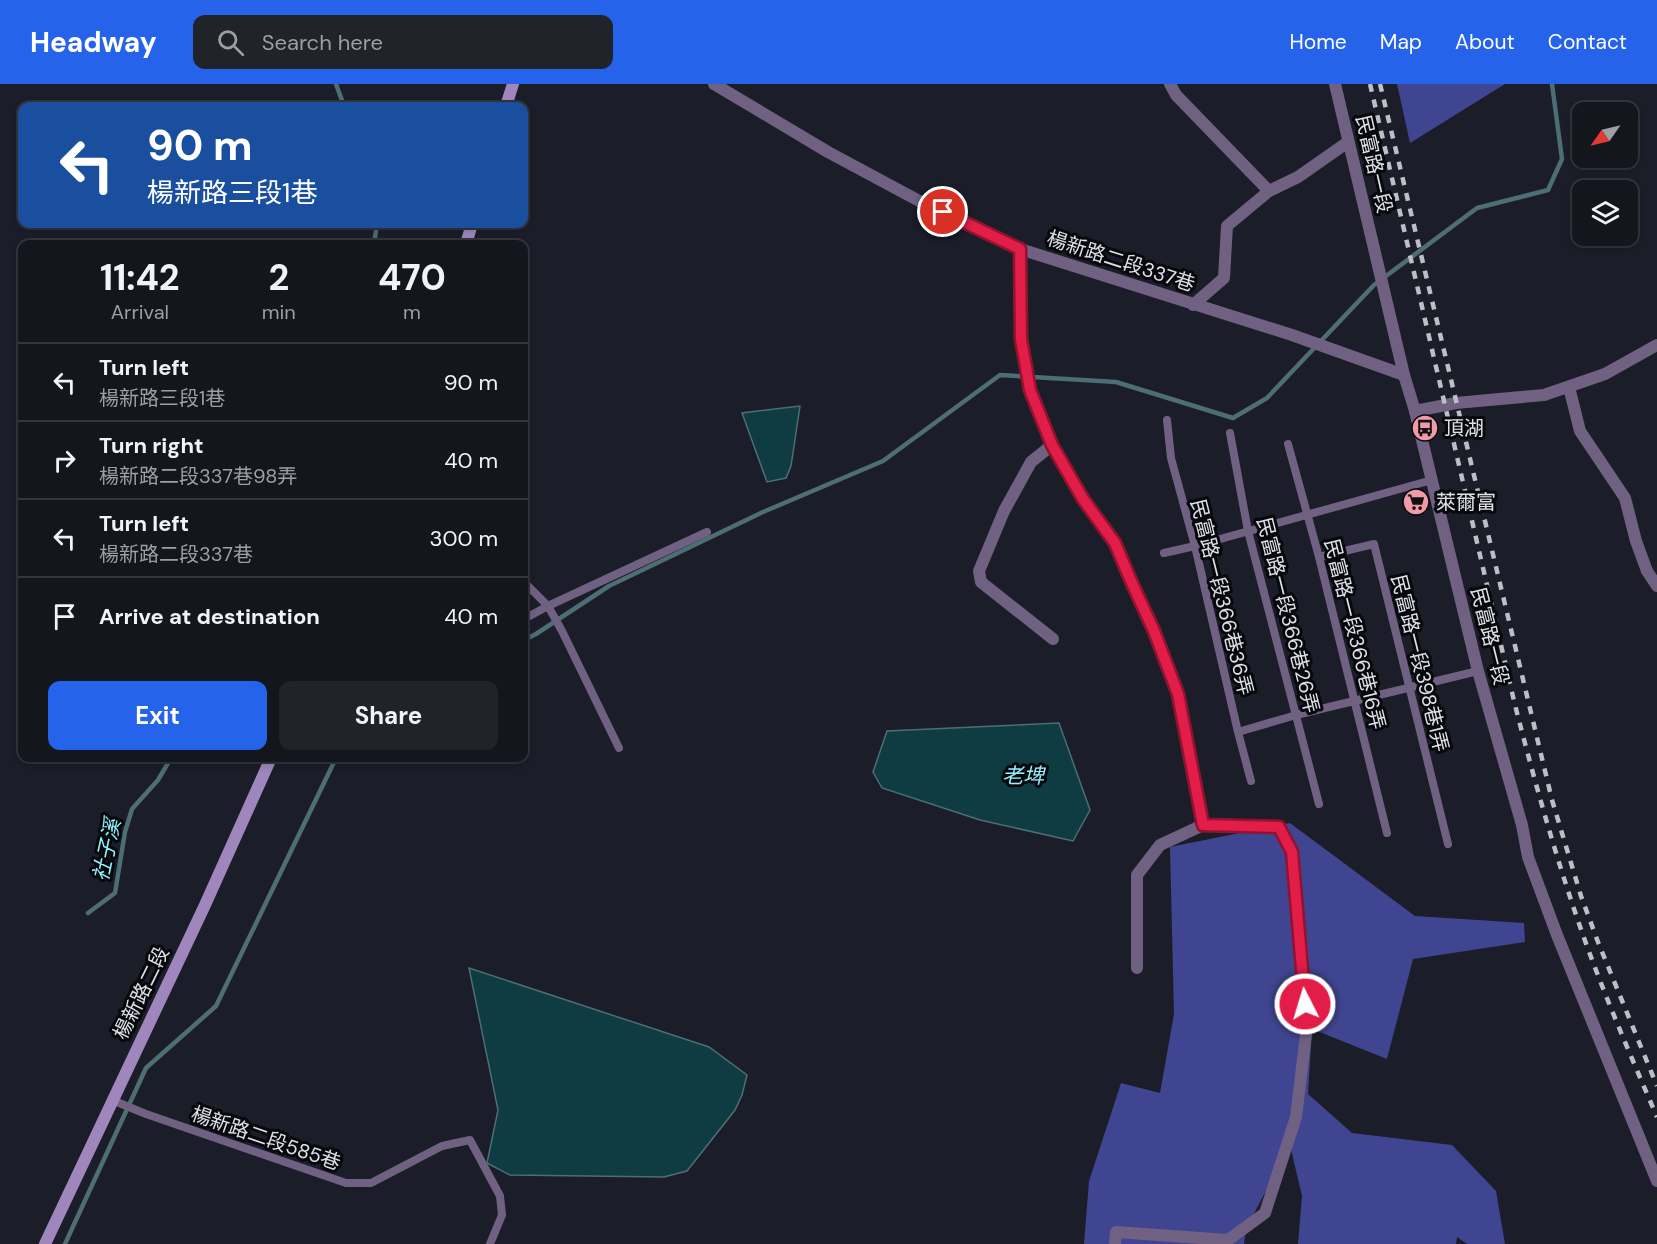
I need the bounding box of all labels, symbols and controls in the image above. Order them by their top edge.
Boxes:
search box [193,15,613,69]
text: Headway [30,24,157,61]
icon: search [214,26,247,59]
text: Search here [262,28,383,57]
text: Home [1289,28,1347,56]
text: Map [1380,28,1422,56]
text: About [1455,28,1515,56]
text: Contact [1548,28,1627,56]
north arrow [1572,102,1638,168]
map controls [1572,102,1638,246]
street label: 民富路一段 [1350,112,1398,216]
text: 90 m [147,118,253,173]
icon: left [48,126,126,204]
text: 楊新路三段1巷 [147,175,317,210]
button: layers [1572,180,1638,246]
pin [917,186,968,237]
icon: arrive [926,195,959,228]
street label: 楊新路二段337巷 [1044,225,1198,297]
text: 11:42 [100,254,180,301]
text: 2 [268,254,289,301]
text: 470 [378,254,446,301]
text: Arrival [111,299,169,325]
text: min [262,299,296,325]
text: m [403,299,421,325]
text: Turn left [99,353,189,382]
icon: left [48,366,81,399]
text: 90 m [444,368,498,397]
text: 楊新路三段1巷 [99,385,225,411]
bus stop icon: 頂湖 [1410,413,1440,443]
place label: 頂湖 [1444,415,1484,441]
text: Turn right [99,431,204,460]
icon: right [48,444,81,477]
text: 40 m [444,446,498,475]
text: 楊新路二段337巷98弄 [99,463,297,489]
supermarket icon: 萊爾富 [1401,487,1431,517]
place label: 萊爾富 [1436,489,1496,515]
street label: 民富路一段366巷36弄 [1185,496,1259,698]
text: Turn left [99,509,189,538]
street label: 民富路一段366巷26弄 [1251,514,1325,716]
icon: left [48,522,81,555]
text: 300 m [429,524,498,553]
street label: 民富路一段366巷16弄 [1319,536,1391,732]
text: 楊新路二段337巷 [99,541,253,567]
street label: 民富路一段398巷1弄 [1385,572,1455,754]
street label: 民富路一段 [1465,584,1515,688]
icon: arrive [48,600,81,633]
text: Arrive at destination [99,602,320,631]
text: 40 m [444,602,498,631]
button: Exit [48,681,267,750]
button: Share [279,681,498,750]
water label: 老埤 [1002,762,1047,790]
water label: 社子溪 [87,813,128,884]
street label: 楊新路二段 [107,942,175,1044]
position arrow [1273,972,1337,1036]
street label: 楊新路二段585巷 [188,1100,344,1176]

